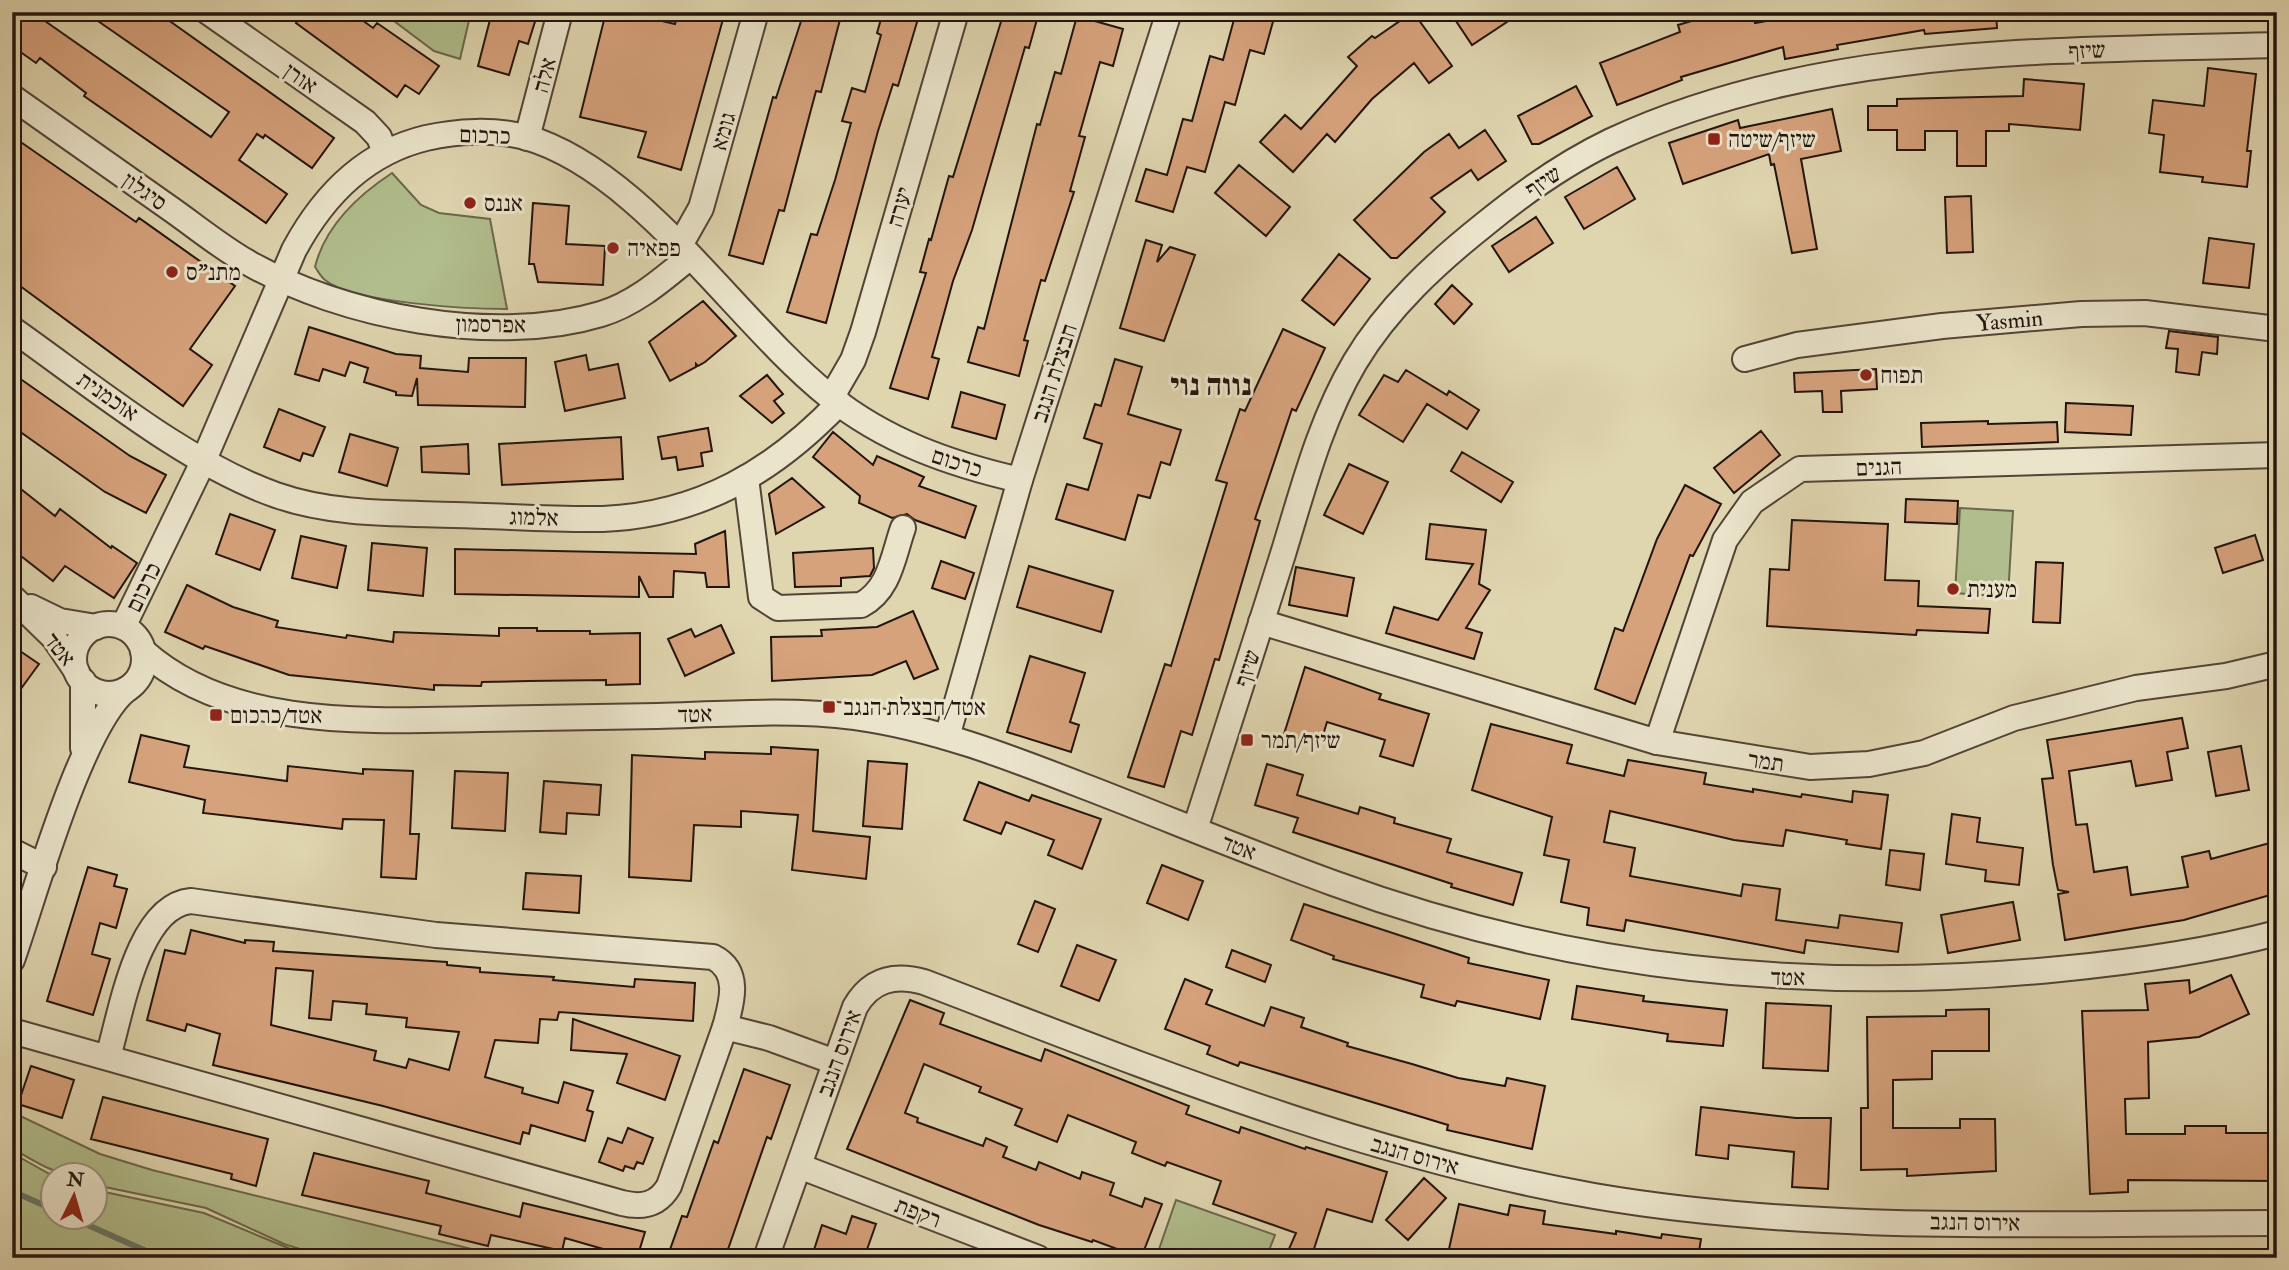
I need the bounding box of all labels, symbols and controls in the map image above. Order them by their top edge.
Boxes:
street label: שיזף [2068,35,2106,66]
street label: אלה [526,54,563,96]
street label: אורן [278,57,323,100]
street label: גומא [704,108,743,154]
street label: כרכום [459,120,511,151]
place label: שיזף/שיטה [1728,125,1816,154]
marker: שיזף/שיטה [1706,131,1722,147]
street label: שיזף [1520,159,1567,204]
street label: סיגלון [117,166,173,217]
street label: יערה [880,184,919,231]
place label: אננס [484,189,523,218]
marker: אננס [462,195,478,211]
place label: פפאיה [627,234,681,263]
marker: פפאיה [605,240,621,256]
place label: מתנ"ס [186,258,241,287]
marker: מתנ"ס [164,264,180,280]
street label: Yasmin [1975,303,2044,338]
street label: אפרסמון [456,309,526,340]
street label: חבצלת הנגב [1025,320,1084,426]
place label: תפוח [1880,361,1924,390]
street label: אוכמנית [71,365,144,428]
district label: נווה נוי [1170,367,1252,404]
marker: תפוח [1858,367,1874,383]
street label: כרכום [928,441,986,484]
street label: הגנים [1855,452,1903,483]
street label: אלמוג [509,502,559,533]
street label: כרכום [119,558,168,617]
place label: מענית [1967,575,2017,604]
marker: מענית [1945,581,1961,597]
street label: אטד [37,627,82,672]
street label: שיזף [1228,646,1267,690]
place label: אטד/חבצלת הנגב [843,693,986,722]
street label: אטד [677,699,713,730]
marker: אטד/חבצלת הנגב [821,699,837,715]
place label: אטד/כרכום [230,701,322,730]
marker: אטד/כרכום [208,707,224,723]
place label: שיזף/תמר [1261,726,1341,755]
marker: שיזף/תמר [1239,732,1255,748]
street label: תמר [1746,745,1786,778]
street label: אטד [1217,828,1260,867]
street label: אטד [1770,963,1806,992]
street label: אירוס הנגב [810,1006,869,1101]
street label: אירוס הנגב [1367,1129,1462,1182]
north arrow [38,1162,108,1232]
text: N [65,1167,86,1193]
street label: רקפת [891,1190,945,1234]
street label: אירוס הנגב [1929,1207,2021,1238]

